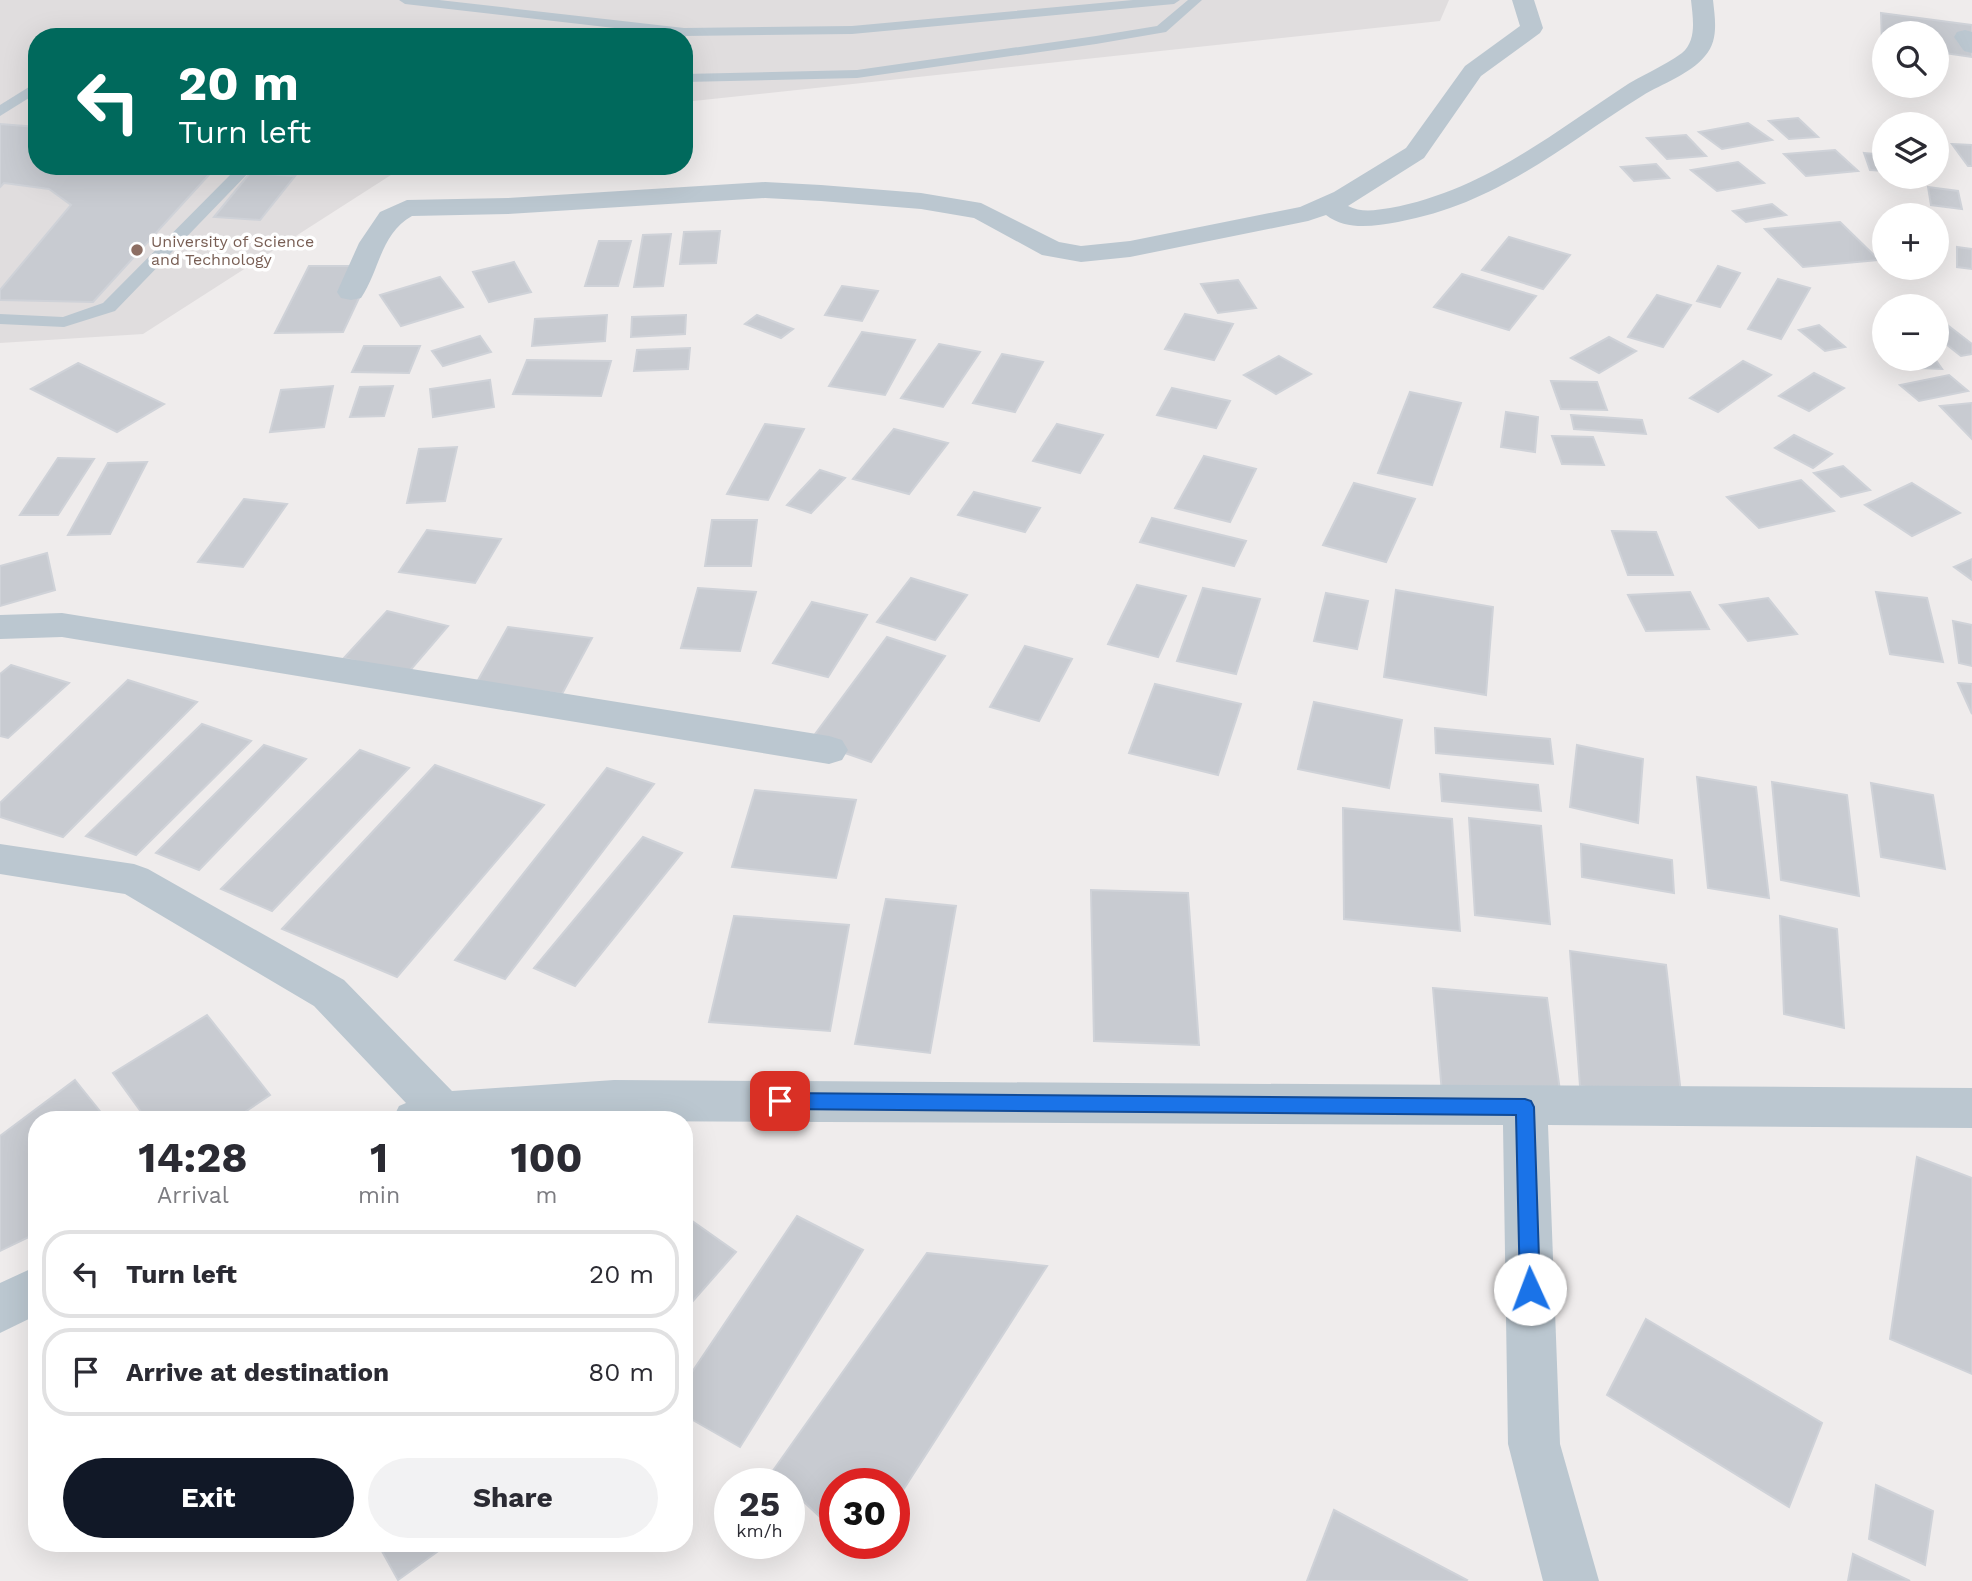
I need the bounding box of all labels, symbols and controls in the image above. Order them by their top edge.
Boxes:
map controls [1872,21,1949,371]
button: search [1872,21,1949,98]
text: 20 m [178,54,299,112]
icon: left [63,56,154,147]
button: layers [1872,112,1949,189]
text: Turn left [178,113,311,151]
button: + [1872,203,1949,280]
place label: University of Science and Technology [151,232,314,269]
marker: University of Science and Technology [129,242,145,258]
button: − [1872,294,1949,371]
pin [750,1071,810,1131]
icon: arrive [761,1082,799,1120]
text: 14:28 [138,1133,248,1182]
text: 1 [370,1133,388,1182]
text: 100 [510,1133,583,1182]
text: Arrival [157,1182,229,1209]
text: min [358,1182,400,1209]
text: m [536,1182,558,1209]
position arrow [1493,1252,1567,1326]
icon: left [67,1255,105,1293]
text: Turn left [126,1259,237,1289]
text: 20 m [589,1259,654,1289]
icon: arrive [67,1353,105,1391]
text: Arrive at destination [126,1357,389,1387]
text: 80 m [588,1357,654,1387]
button: Exit [63,1458,354,1538]
button: Share [368,1458,658,1538]
speed limit sign: 30 [819,1468,910,1559]
text: 25 [739,1483,780,1525]
text: km/h [736,1520,783,1541]

